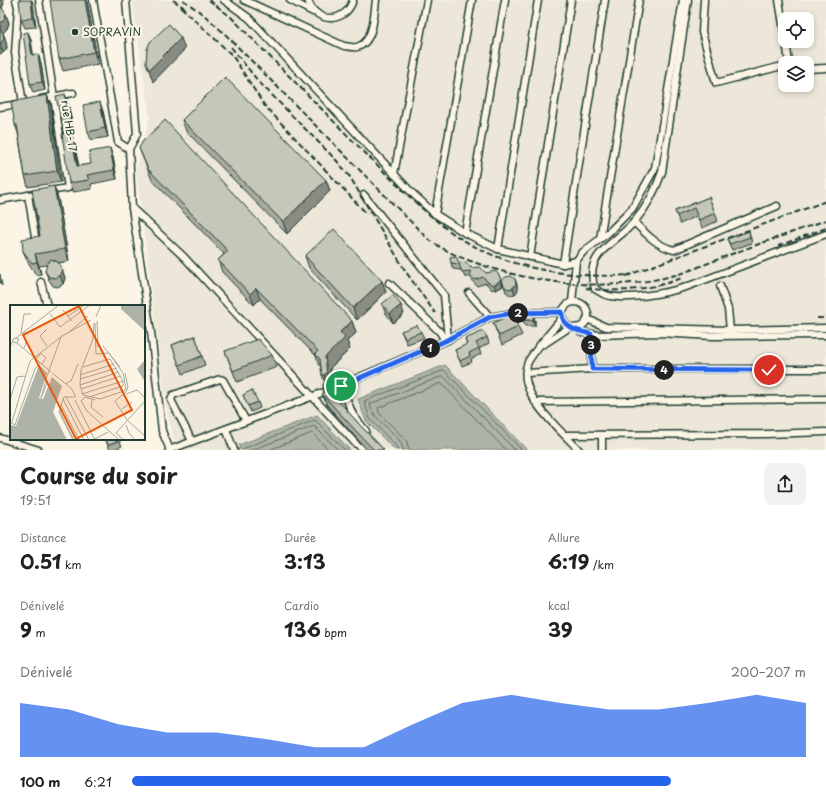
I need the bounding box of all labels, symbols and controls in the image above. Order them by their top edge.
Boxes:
map controls [778,12,814,92]
button: locate [778,12,814,48]
place label: SOPRAVIN [83,23,141,40]
marker: SOPRAVIN [70,27,80,37]
button: layers [778,56,814,92]
street label: rue HB-17 [57,99,82,153]
pin: 2 [508,303,528,323]
text: 2 [514,304,522,321]
inset map [10,305,145,440]
pin: 3 [581,335,601,355]
text: 3 [587,336,595,353]
pin: 1 [420,338,440,358]
text: 1 [427,339,433,356]
pin [752,353,786,387]
icon: check [758,359,780,381]
pin: 4 [654,360,674,380]
text: 4 [660,361,668,378]
pin [324,369,358,403]
icon: arrive [330,375,352,397]
text: Course du soir [20,458,178,491]
button: share [764,463,806,505]
text: 19:51 [20,490,51,509]
text: Distance [20,529,66,546]
text: Durée [284,529,316,546]
text: Allure [548,529,580,546]
text: 0.51 [20,546,61,576]
text: 3:13 [284,546,326,576]
text: 6:19 [548,546,589,576]
text: km [61,556,81,573]
text: /km [589,556,614,573]
text: Dénivelé [20,597,65,614]
text: Cardio [284,597,319,614]
text: kcal [548,597,570,614]
text: 9 [20,614,32,644]
text: 136 [284,614,321,644]
text: 39 [548,614,573,644]
text: m [32,624,46,641]
text: bpm [321,624,347,641]
text: Dénivelé [20,662,73,681]
text: 200–207 m [731,662,806,681]
text: 100 m [20,772,61,791]
text: 6:21 [84,772,112,791]

